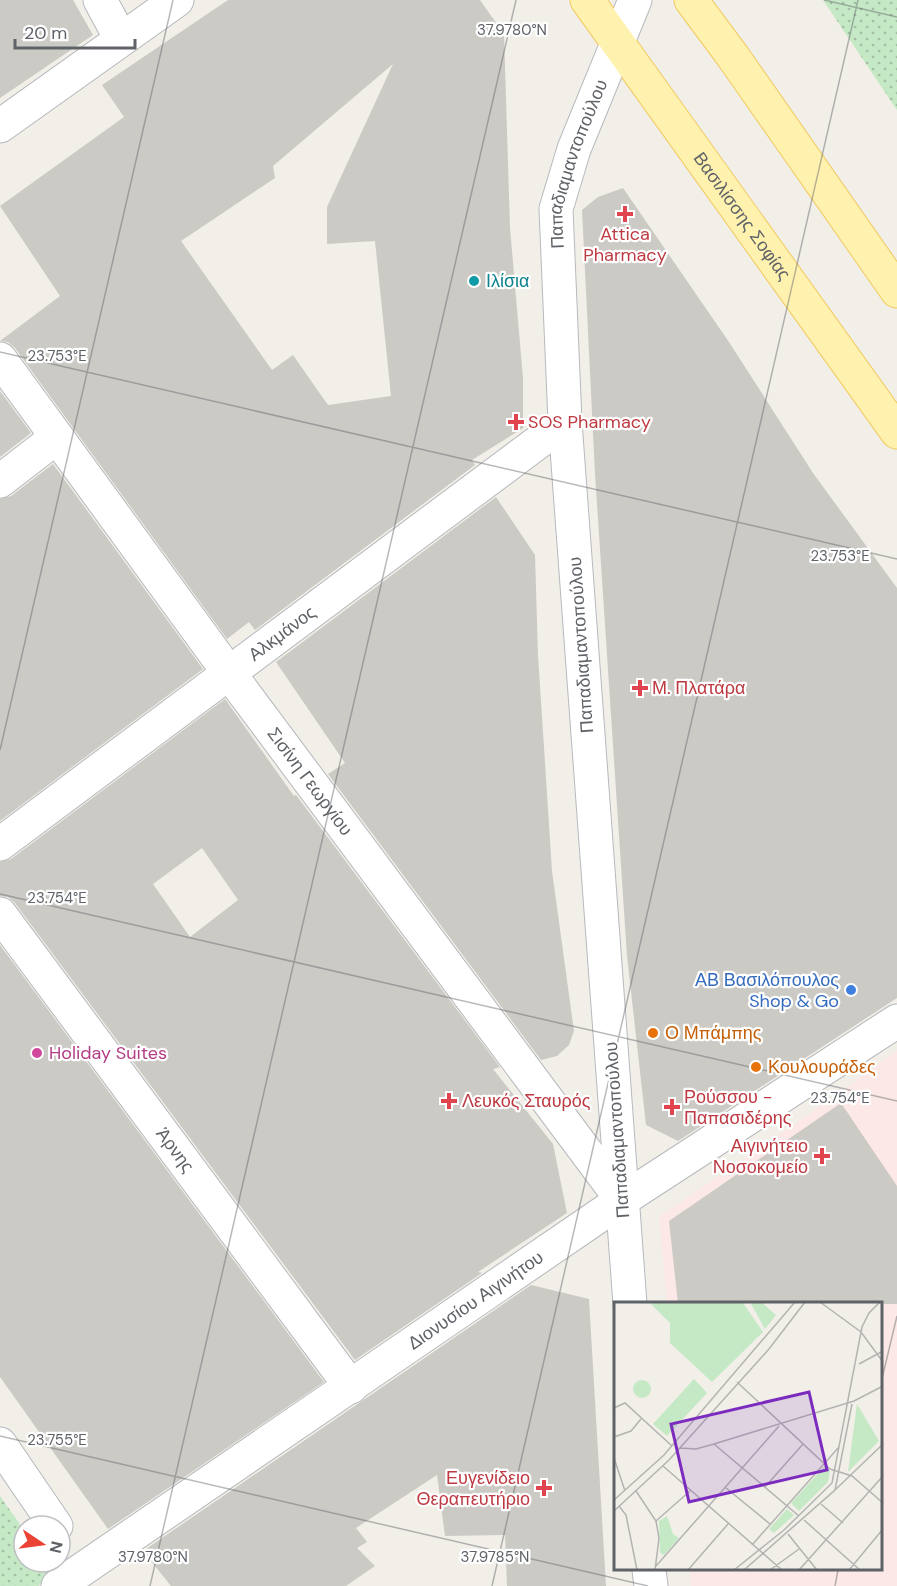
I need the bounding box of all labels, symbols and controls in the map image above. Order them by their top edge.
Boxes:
scale bar [15,12,135,50]
text: 37.9780°N [477,20,547,40]
text: 20 m [24,21,67,45]
street label: Παπαδιαμαντοπούλου [543,76,613,249]
street label: Βασιλίσσης Σοφίας [688,147,796,285]
marker: Attica Pharmacy [618,207,632,221]
place label: Attica Pharmacy [583,222,667,267]
place label: Ιλίσια [486,269,530,293]
marker: Ιλίσια [467,274,481,288]
text: 23.753°E [27,346,87,366]
place label: SOS Pharmacy [528,410,651,434]
marker: SOS Pharmacy [509,415,523,429]
text: 23.753°E [810,546,870,566]
street label: Παπαδιαμαντοπούλου [563,556,599,734]
street label: Αλκμάνος [243,600,321,666]
place label: Μ. Πλατάρα [652,676,745,700]
marker: Μ. Πλατάρα [633,681,647,695]
street label: Σισίνη Γεωργίου [262,723,358,840]
text: 23.754°E [27,888,87,908]
place label: ΑΒ Βασιλόπουλος Shop & Go [695,968,839,1013]
marker: ΑΒ Βασιλόπουλος Shop & Go [844,983,858,997]
place label: Ο Μπάμπης [665,1021,762,1045]
marker: Ο Μπάμπης [646,1026,660,1040]
place label: Holiday Suites [49,1041,167,1065]
street label: Παπαδιαμαντοπούλου [599,1041,635,1219]
marker: Holiday Suites [30,1046,44,1060]
place label: Κουλουράδες [768,1055,876,1079]
marker: Κουλουράδες [749,1060,763,1074]
place label: Ρούσσου - Παπασιδέρης [684,1085,792,1130]
text: 23.754°E [810,1088,870,1108]
place label: Λευκός Σταυρός [462,1089,591,1113]
marker: Λευκός Σταυρός [440,1092,458,1110]
marker: Ρούσσου - Παπασιδέρης [665,1100,679,1114]
street label: Άρνης [151,1123,200,1178]
place label: Αιγινήτειο Νοσοκομείο [713,1134,808,1179]
marker: Αιγινήτειο Νοσοκομείο [813,1147,831,1165]
street label: Διονυσίου Αιγινήτου [403,1245,548,1355]
inset map [614,1302,882,1571]
text: 23.755°E [27,1430,87,1450]
place label: Ευγενίδειο Θεραπευτήριο [416,1466,530,1511]
marker: Ευγενίδειο Θεραπευτήριο [535,1479,553,1497]
north arrow [12,1514,72,1574]
text: N [45,1539,68,1555]
text: 37.9780°N [118,1547,188,1567]
text: 37.9785°N [461,1547,529,1567]

